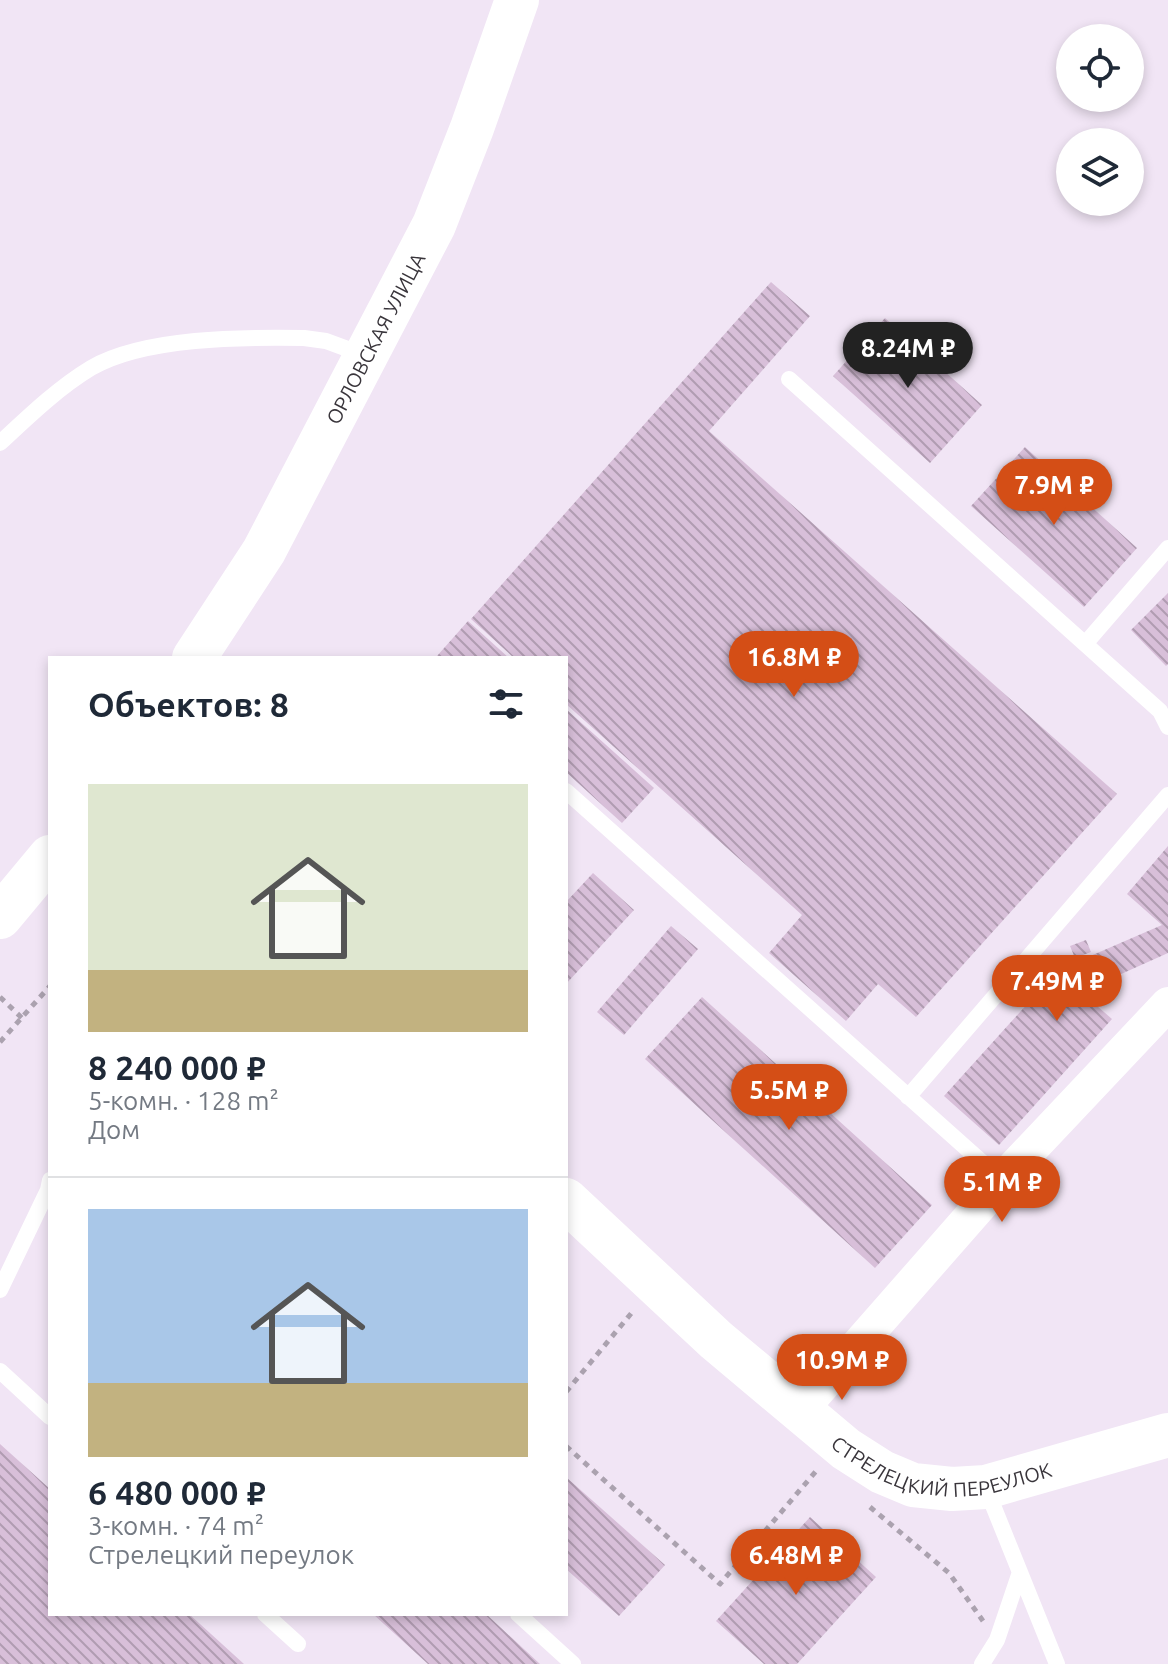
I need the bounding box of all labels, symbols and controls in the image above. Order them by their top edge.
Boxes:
map controls [1056,24,1144,216]
button: locate [1056,24,1144,112]
button: layers [1056,128,1144,216]
street label: ОРЛОВСКАЯ УЛИЦА [321,249,429,428]
pin: 8.24M ₽ [834,322,982,390]
text: 8.24M ₽ [861,333,955,362]
pin: 7.9M ₽ [989,459,1119,527]
text: 7.9M ₽ [1014,470,1094,499]
pin: 16.8M ₽ [720,631,868,699]
text: 16.8M ₽ [747,642,841,671]
icon: filters [484,682,528,726]
text: Объектов: 8 [88,685,289,723]
icon: home [236,836,380,980]
pin: 7.49M ₽ [983,955,1131,1023]
text: 7.49M ₽ [1010,966,1104,995]
text: 8 240 000 ₽ [88,1048,266,1086]
pin: 5.5M ₽ [724,1064,854,1132]
text: 5.5M ₽ [749,1075,829,1104]
text: 5-комн. · 128 m² [88,1086,279,1115]
text: Дом [88,1115,140,1144]
pin: 5.1M ₽ [937,1156,1067,1224]
text: 5.1M ₽ [962,1167,1042,1196]
icon: home [236,1261,380,1405]
pin: 10.9M ₽ [768,1334,916,1402]
text: 10.9M ₽ [795,1345,889,1374]
street label: СТРЕЛЕЦКИЙ ПЕРЕУЛОК [827,1431,1054,1501]
text: 6 480 000 ₽ [88,1473,266,1511]
text: 3-комн. · 74 m² [88,1511,264,1540]
pin: 6.48M ₽ [722,1529,870,1597]
text: Стрелецкий переулок [88,1540,354,1569]
text: 6.48M ₽ [749,1540,843,1569]

